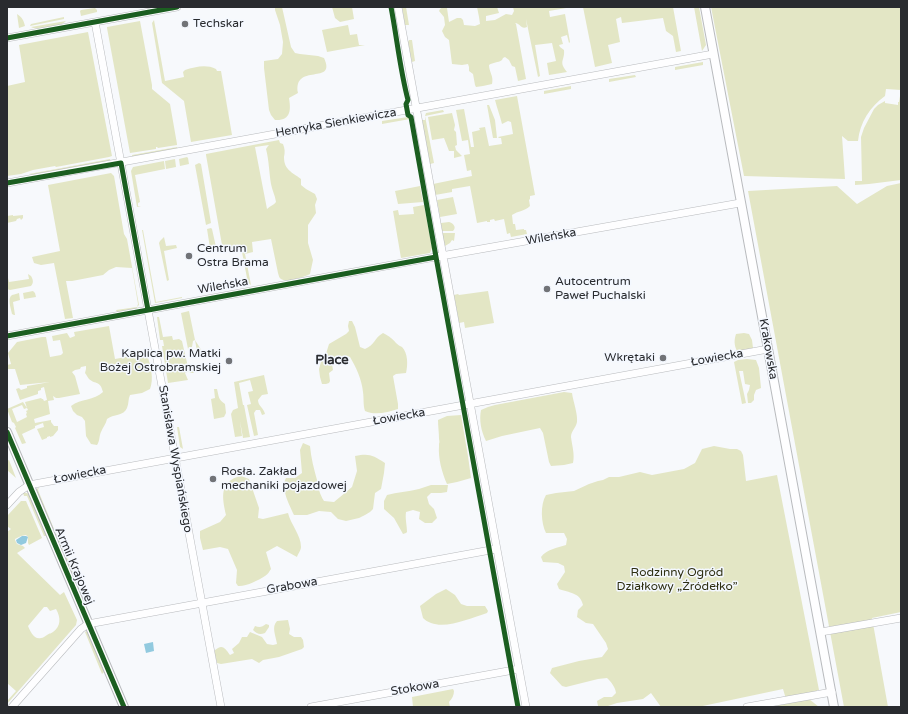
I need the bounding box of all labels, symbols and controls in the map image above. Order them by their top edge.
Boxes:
place label: Techskar [193,17,244,31]
marker: Techskar [180,19,190,29]
street label: Henryka Sienkiewicza [274,105,398,141]
street label: Wileńska [525,225,577,249]
place label: Centrum Ostra Brama [197,242,269,270]
marker: Centrum Ostra Brama [184,251,194,261]
street label: Wileńska [197,274,249,298]
place label: Autocentrum Paweł Puchalski [555,275,646,303]
marker: Autocentrum Paweł Puchalski [542,284,552,294]
street label: Krakowska [756,317,780,381]
street label: Łowiecka [690,346,744,370]
place label: Kaplica pw. Matki Bożej Ostrobramskiej [100,347,221,375]
place label: Wkrętaki [604,351,655,365]
district label: Place [315,353,349,369]
marker: Wkrętaki [658,353,668,363]
marker: Kaplica pw. Matki Bożej Ostrobramskiej [224,356,234,366]
street label: Stanisława Wyspiańskiego [155,384,195,534]
street label: Łowiecka [372,405,426,429]
street label: Łowiecka [53,463,107,487]
place label: Rosła. Zakład mechaniki pojazdowej [221,465,347,493]
marker: Rosła. Zakład mechaniki pojazdowej [208,474,218,484]
street label: Armii Krajowej [51,525,97,607]
park label: Rodzinny Ogród Działkowy „Źródełko” [616,566,738,594]
street label: Grabowa [265,574,319,598]
street label: Stokowa [390,677,440,699]

